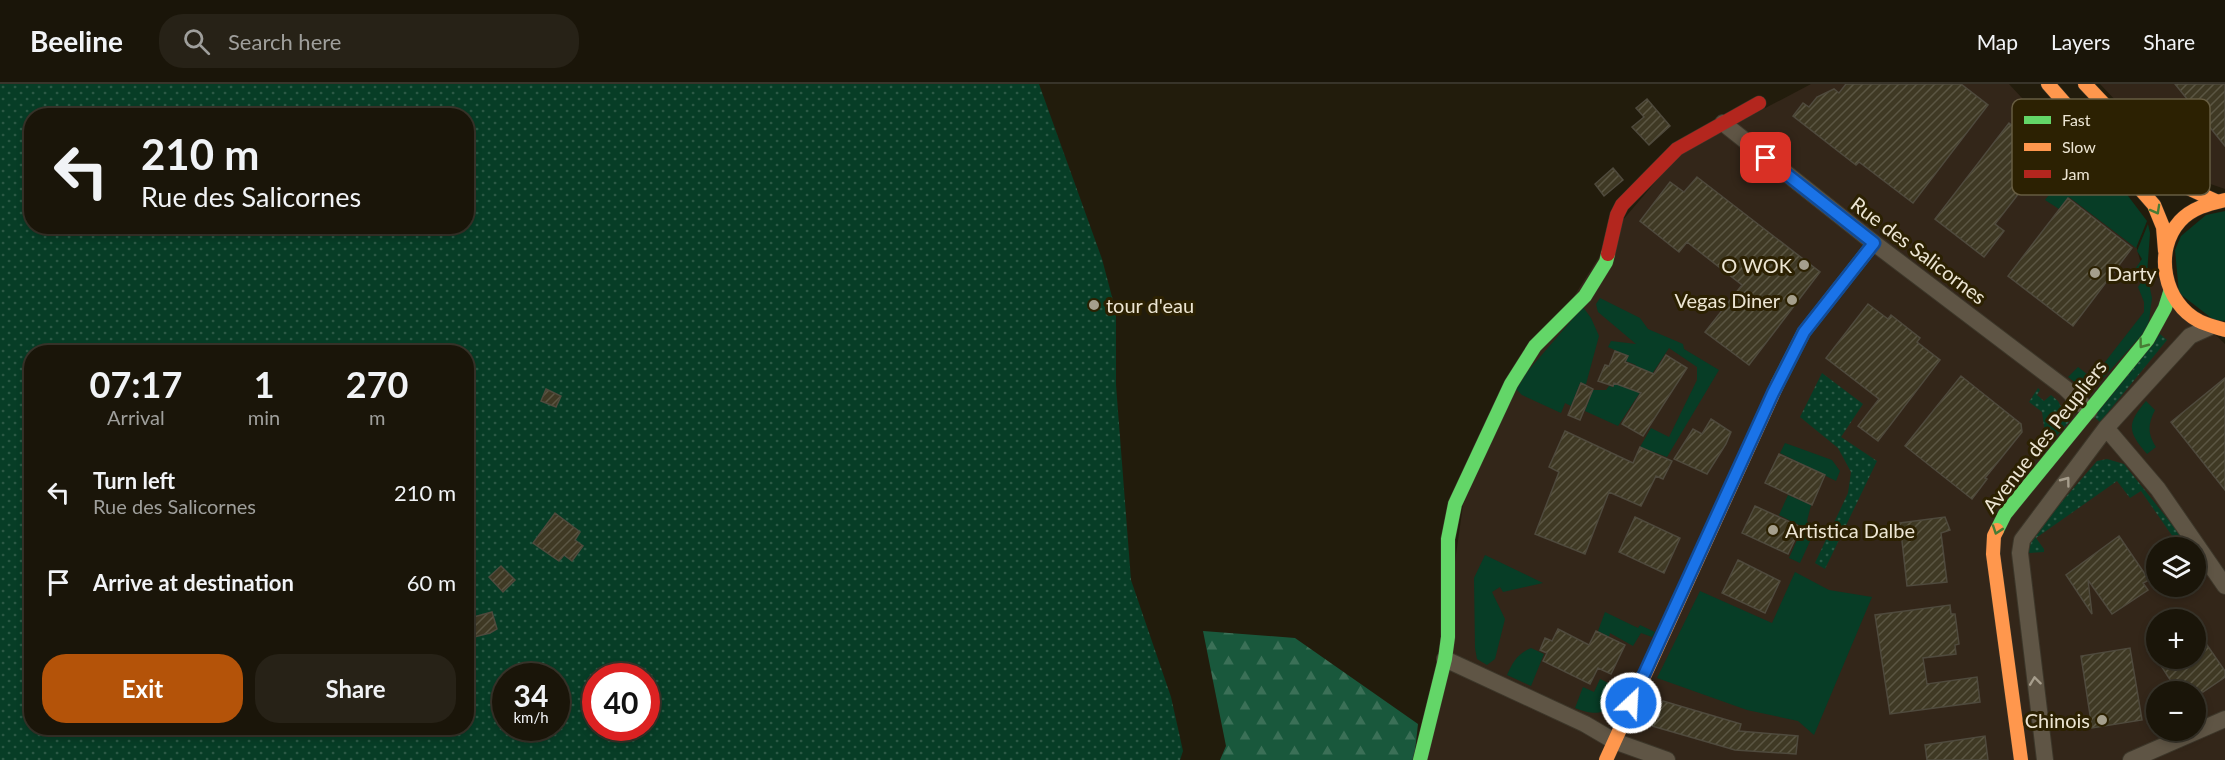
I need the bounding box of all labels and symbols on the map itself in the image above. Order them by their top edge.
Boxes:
legend [2012,99,2210,195]
text: Fast [2062,110,2091,129]
pin [1740,132,1791,183]
text: Slow [2062,137,2096,156]
text: Jam [2062,164,2090,183]
street label: Rue des Salicornes [1847,191,1991,309]
one-way arrow [2149,203,2160,214]
place label: O WOK [1721,253,1793,277]
marker: O WOK [1797,258,1811,272]
place label: Darty [2107,261,2157,285]
marker: Darty [2088,266,2102,280]
place label: Vegas Diner [1674,288,1781,312]
place label: tour d'eau [1106,293,1194,317]
marker: Vegas Diner [1785,293,1799,307]
marker: tour d'eau [1087,298,1101,312]
one-way arrow [2140,337,2151,348]
street label: Avenue des Peupliers [1977,355,2111,517]
one-way arrow [2059,477,2070,488]
place label: Artistica Dalbe [1785,518,1915,542]
marker: Artistica Dalbe [1766,523,1780,537]
one-way arrow [1992,524,2005,535]
speed limit sign: 40 [582,663,660,741]
position arrow [1599,671,1663,735]
one-way arrow [2029,677,2042,686]
place label: Chinois [2025,708,2090,732]
marker: Chinois [2095,713,2109,727]

